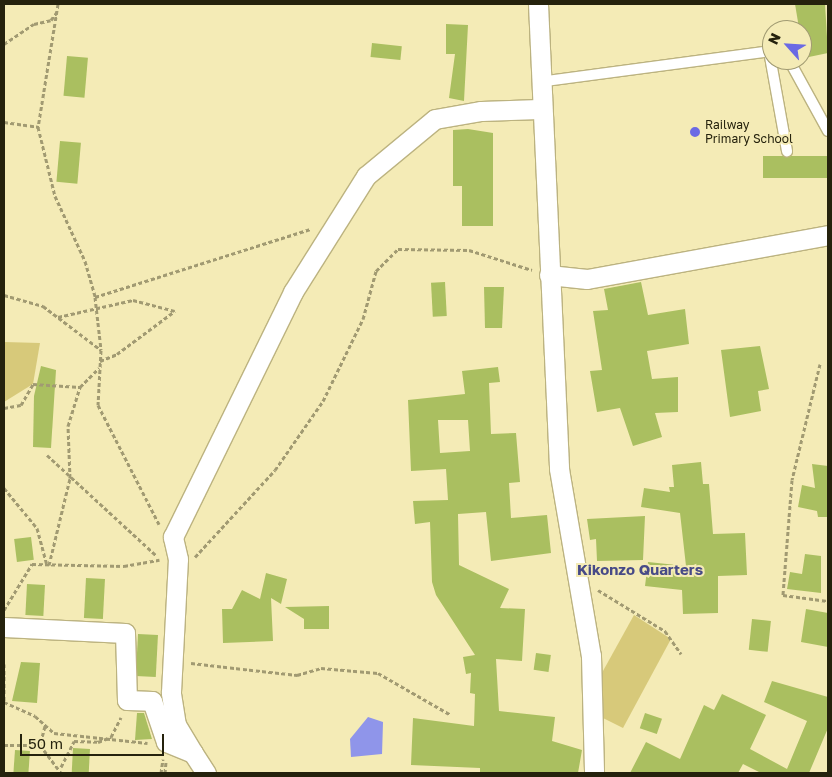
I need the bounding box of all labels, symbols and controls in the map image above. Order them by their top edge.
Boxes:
north arrow [762,20,812,70]
text: N [764,30,784,47]
place label: Railway Primary School [705,118,793,146]
marker: Railway Primary School [689,126,701,138]
district label: Kikonzo Quarters [577,561,703,579]
scale bar [22,724,166,756]
text: 50 m [28,734,63,752]

